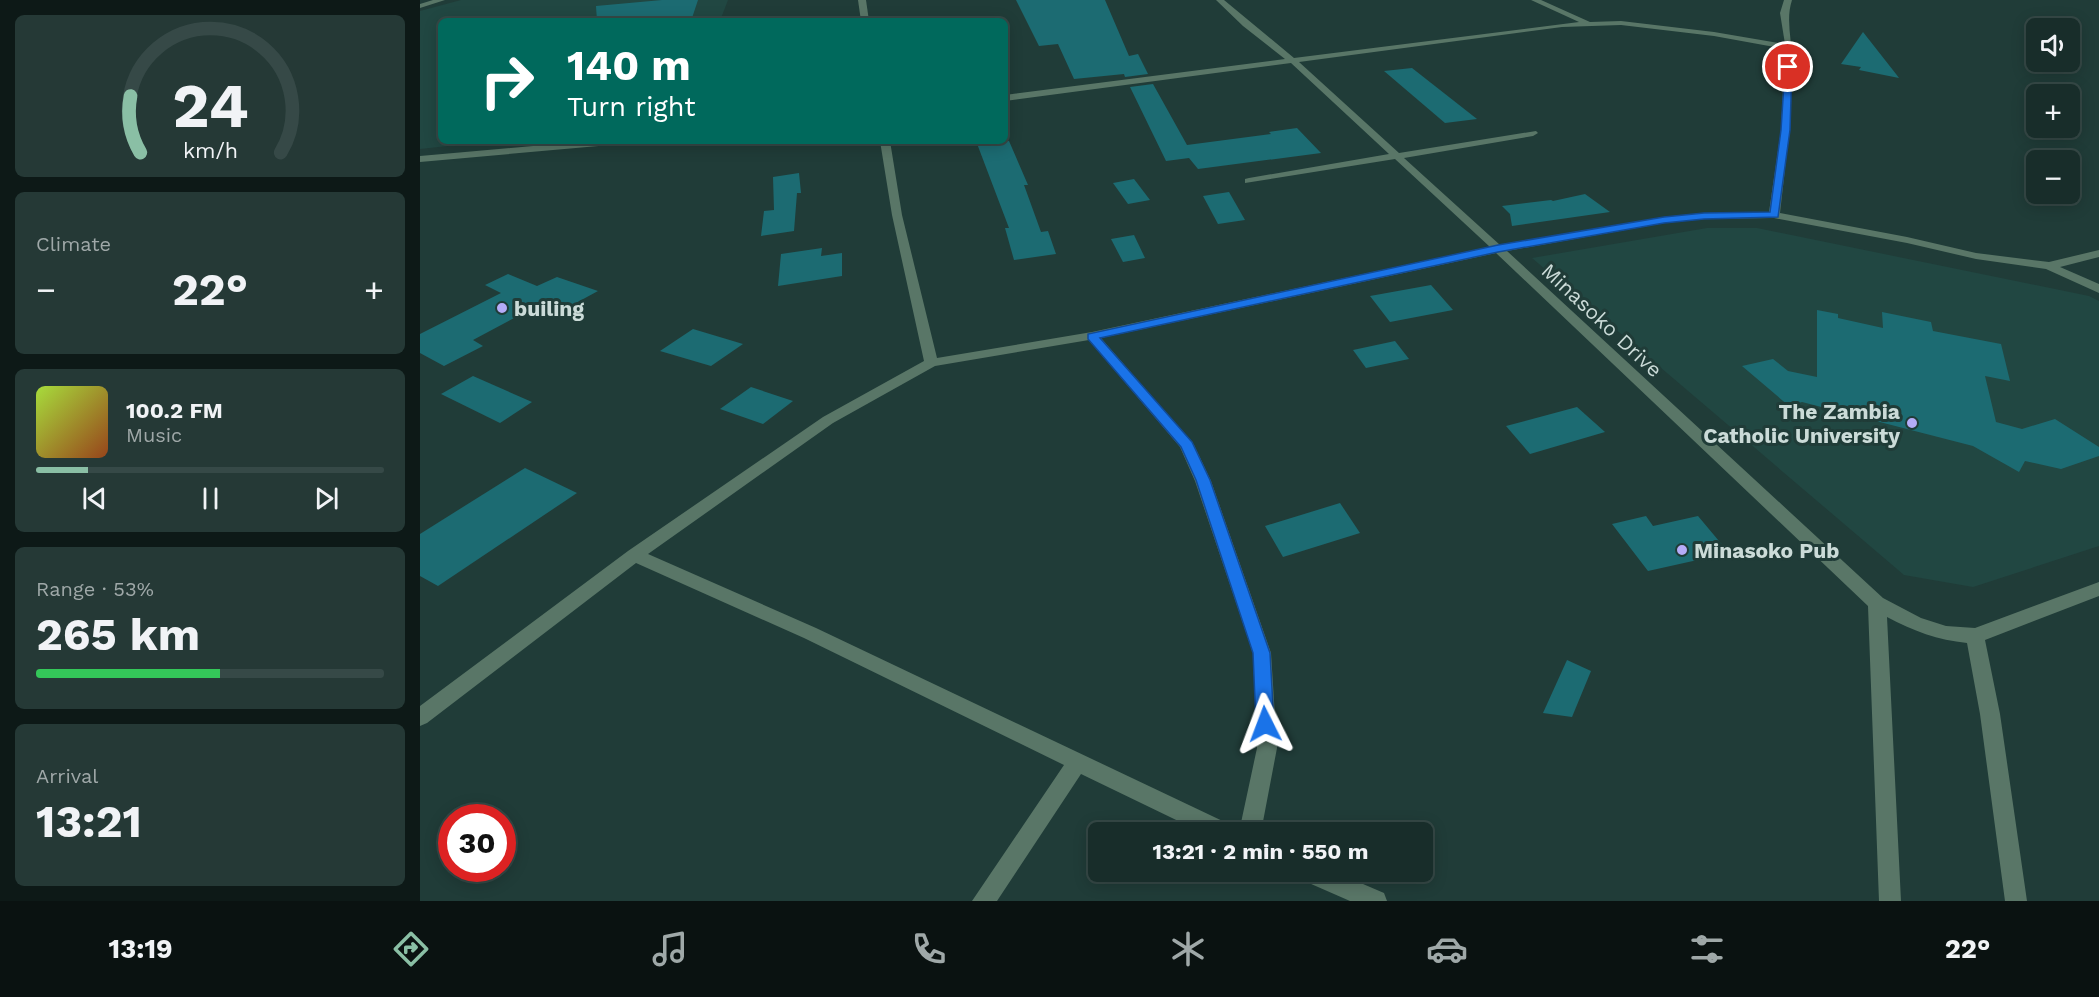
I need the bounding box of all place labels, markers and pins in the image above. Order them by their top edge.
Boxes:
pin [1762,41,1813,92]
place label: builing [514,296,584,321]
marker: builing [495,301,509,315]
place label: The Zambia Catholic University [1703,399,1901,448]
marker: The Zambia Catholic University [1905,416,1919,430]
place label: Minasoko Pub [1694,538,1839,563]
marker: Minasoko Pub [1675,543,1689,557]

